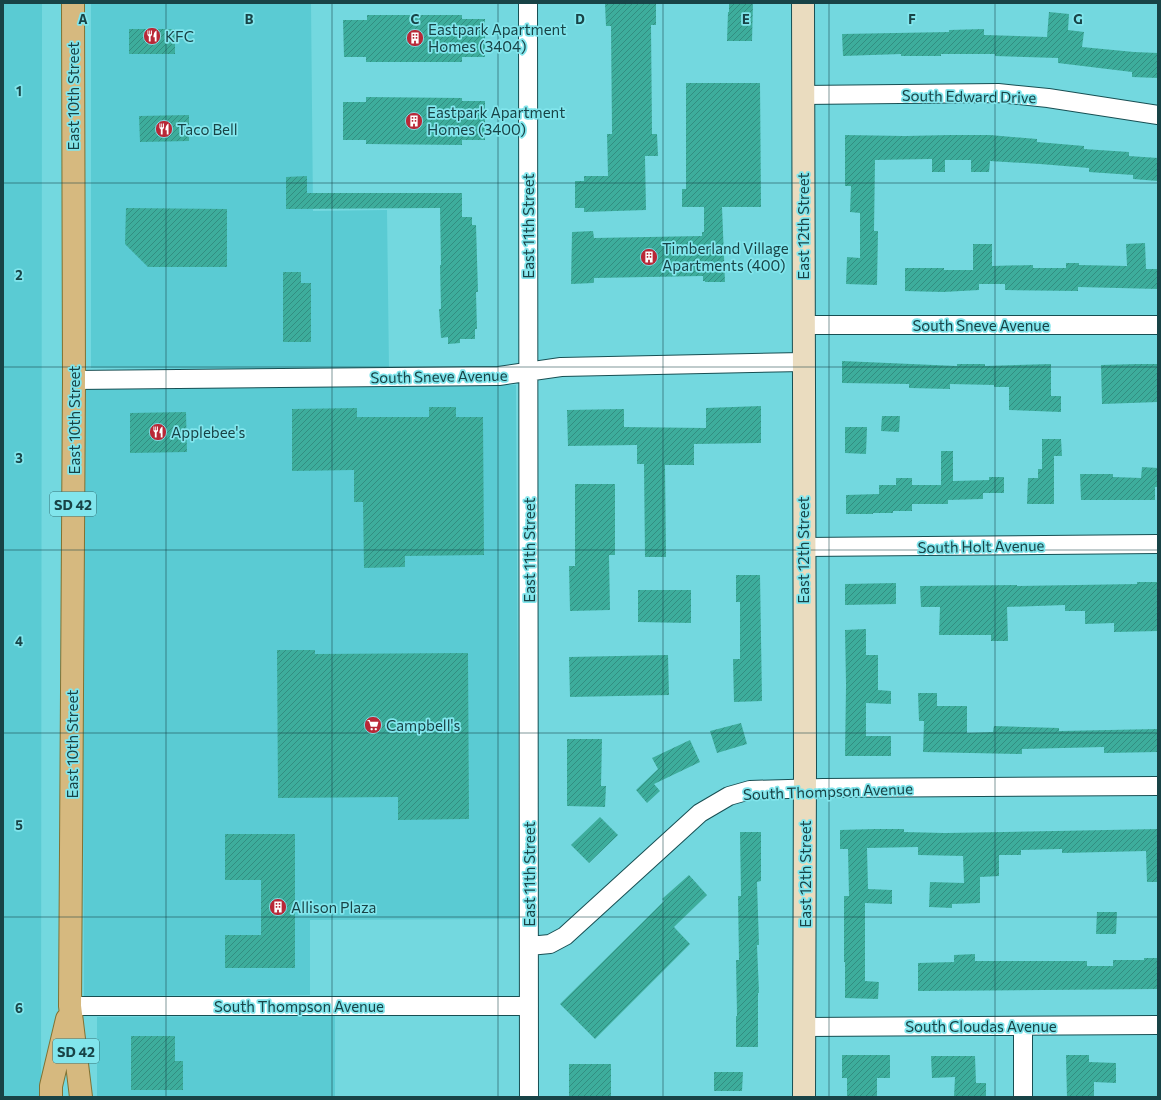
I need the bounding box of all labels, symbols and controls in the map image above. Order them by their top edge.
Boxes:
text: A [78,11,88,27]
text: B [245,11,254,27]
text: C [411,11,420,27]
text: D [575,11,585,27]
text: E [742,11,750,27]
text: F [908,11,916,27]
text: G [1073,11,1083,27]
place label: Eastpark Apartment Homes (3404) [428,20,566,55]
restaurant icon: KFC [142,26,162,46]
place label: KFC [165,27,194,45]
building icon: Eastpark Apartment Homes (3404) [405,28,425,48]
street label: East 10th Street [64,42,82,150]
text: 1 [16,83,22,99]
street label: South Edward Drive [902,86,1036,106]
place label: Eastpark Apartment Homes (3400) [427,103,565,138]
building icon: Eastpark Apartment Homes (3400) [404,111,424,131]
restaurant icon: Taco Bell [154,119,174,139]
place label: Taco Bell [177,120,238,138]
street label: East 12th Street [794,172,812,280]
street label: East 11th Street [519,173,537,279]
place label: Timberland Village Apartments (400) [662,239,789,274]
building icon: Timberland Village Apartments (400) [639,247,659,267]
text: 2 [15,267,23,283]
street label: South Sneve Avenue [912,316,1050,334]
street label: East 10th Street [65,366,83,474]
street label: South Sneve Avenue [370,366,508,386]
restaurant icon: Applebee's [148,422,168,442]
place label: Applebee's [171,423,246,441]
text: 3 [15,450,23,466]
road number: SD 42 [50,492,96,516]
street label: East 12th Street [794,496,812,604]
street label: East 11th Street [520,497,538,603]
street label: South Holt Avenue [917,536,1045,556]
text: 4 [15,633,23,649]
street label: East 10th Street [63,690,81,798]
supermarket icon: Campbell's [363,715,383,735]
place label: Campbell's [386,716,461,734]
street label: South Thompson Avenue [743,779,913,803]
text: 5 [15,817,23,833]
street label: East 12th Street [796,820,814,928]
street label: East 11th Street [520,821,538,927]
building icon: Allison Plaza [268,897,288,917]
place label: Allison Plaza [291,898,376,916]
street label: South Thompson Avenue [214,997,384,1015]
text: 6 [15,1000,23,1016]
street label: South Cloudas Avenue [905,1017,1057,1035]
road number: SD 42 [53,1039,99,1063]

